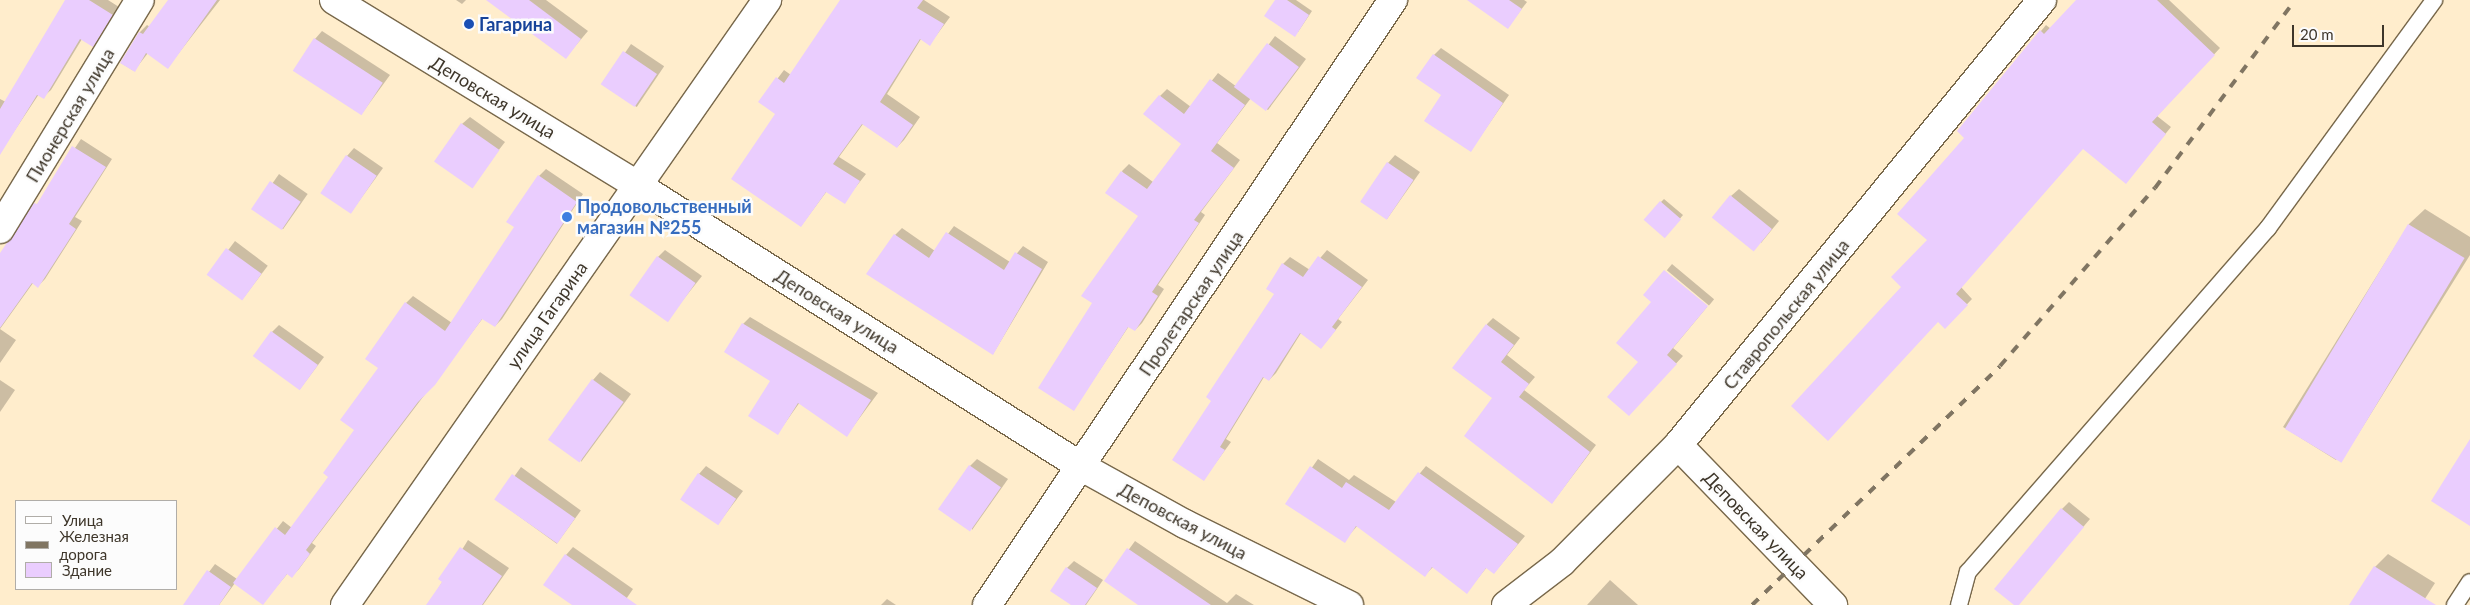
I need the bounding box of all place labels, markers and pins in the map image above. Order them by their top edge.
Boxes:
place label: Гагарина [479,13,552,35]
marker: Гагарина [463,18,475,30]
place label: Продовольственный магазин №255 [577,196,752,238]
marker: Продовольственный магазин №255 [561,211,573,223]

